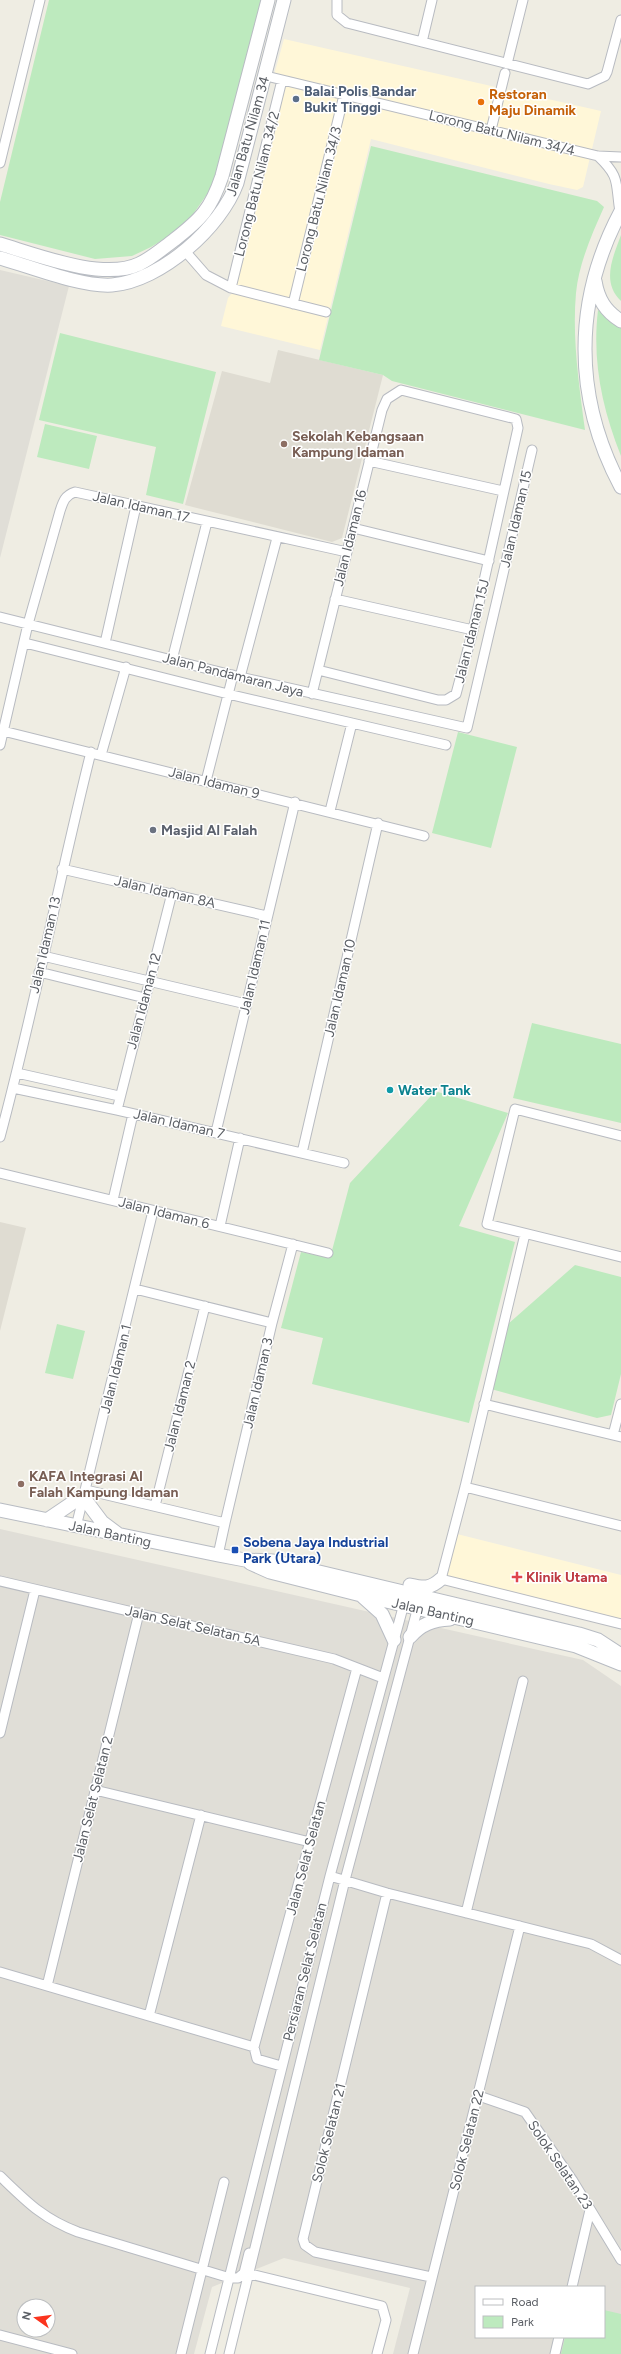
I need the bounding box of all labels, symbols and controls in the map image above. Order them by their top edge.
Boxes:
street label: Jalan Batu Nilam 34 [223,74,273,198]
place label: Balai Polis Bandar Bukit Tinggi [304,83,417,116]
place label: Restoran Maju Dinamik [489,86,577,119]
marker: Balai Polis Bandar Bukit Tinggi [291,94,301,104]
marker: Restoran Maju Dinamik [476,97,486,107]
street label: Lorong Batu Nilam 34/4 [427,107,577,159]
street label: Lorong Batu Nilam 34/2 [231,110,283,258]
street label: Lorong Batu Nilam 34/3 [293,125,345,273]
place label: Sekolah Kebangsaan Kampung Idaman [292,428,424,461]
marker: Sekolah Kebangsaan Kampung Idaman [279,439,289,449]
street label: Jalan Idaman 15 [497,469,535,569]
street label: Jalan Idaman 17 [91,488,191,526]
street label: Jalan Idaman 16 [330,488,370,588]
street label: Jalan Idaman 15J [451,577,493,685]
street label: Jalan Pandamaran Jaya [161,649,305,701]
street label: Jalan Idaman 9 [167,763,261,803]
place label: Masjid Al Falah [161,822,257,839]
marker: Masjid Al Falah [148,825,158,835]
street label: Jalan Idaman 8A [113,872,218,912]
street label: Jalan Idaman 13 [26,895,64,995]
street label: Jalan Idaman 11 [236,918,274,1016]
street label: Jalan Idaman 10 [320,937,360,1039]
street label: Jalan Idaman 12 [123,951,165,1051]
place label: Water Tank [398,1082,471,1099]
marker: Water Tank [385,1085,395,1095]
street label: Jalan Idaman 7 [132,1105,227,1143]
street label: Jalan Idaman 6 [117,1193,211,1233]
street label: Jalan Idaman 1 [97,1323,135,1415]
street label: Jalan Idaman 3 [239,1336,277,1430]
street label: Jalan Idaman 2 [160,1359,200,1453]
place label: KAFA Integrasi Al Falah Kampung Idaman [29,1468,178,1501]
marker: KAFA Integrasi Al Falah Kampung Idaman [16,1479,26,1489]
street label: Jalan Banting [67,1517,153,1551]
place label: Sobena Jaya Industrial Park (Utara) [243,1534,388,1567]
marker: Sobena Jaya Industrial Park (Utara) [230,1545,240,1555]
place label: Klinik Utama [526,1569,607,1586]
marker: Klinik Utama [511,1571,523,1583]
street label: Jalan Banting [390,1594,476,1630]
street label: Jalan Selat Selatan 5A [124,1602,263,1650]
street label: Jalan Selat Selatan 2 [69,1734,117,1864]
street label: Jalan Selat Selatan [283,1799,329,1917]
street label: Persiaran Selat Selatan [280,1901,331,2043]
street label: Solok Selatan 21 [308,2082,350,2184]
street label: Solok Selatan 22 [446,2088,488,2192]
street label: Solok Selatan 23 [524,2117,596,2213]
legend [475,2286,605,2338]
text: Road [511,2295,539,2309]
north arrow [16,2298,56,2338]
text: N [19,2310,34,2321]
text: Park [511,2315,534,2329]

